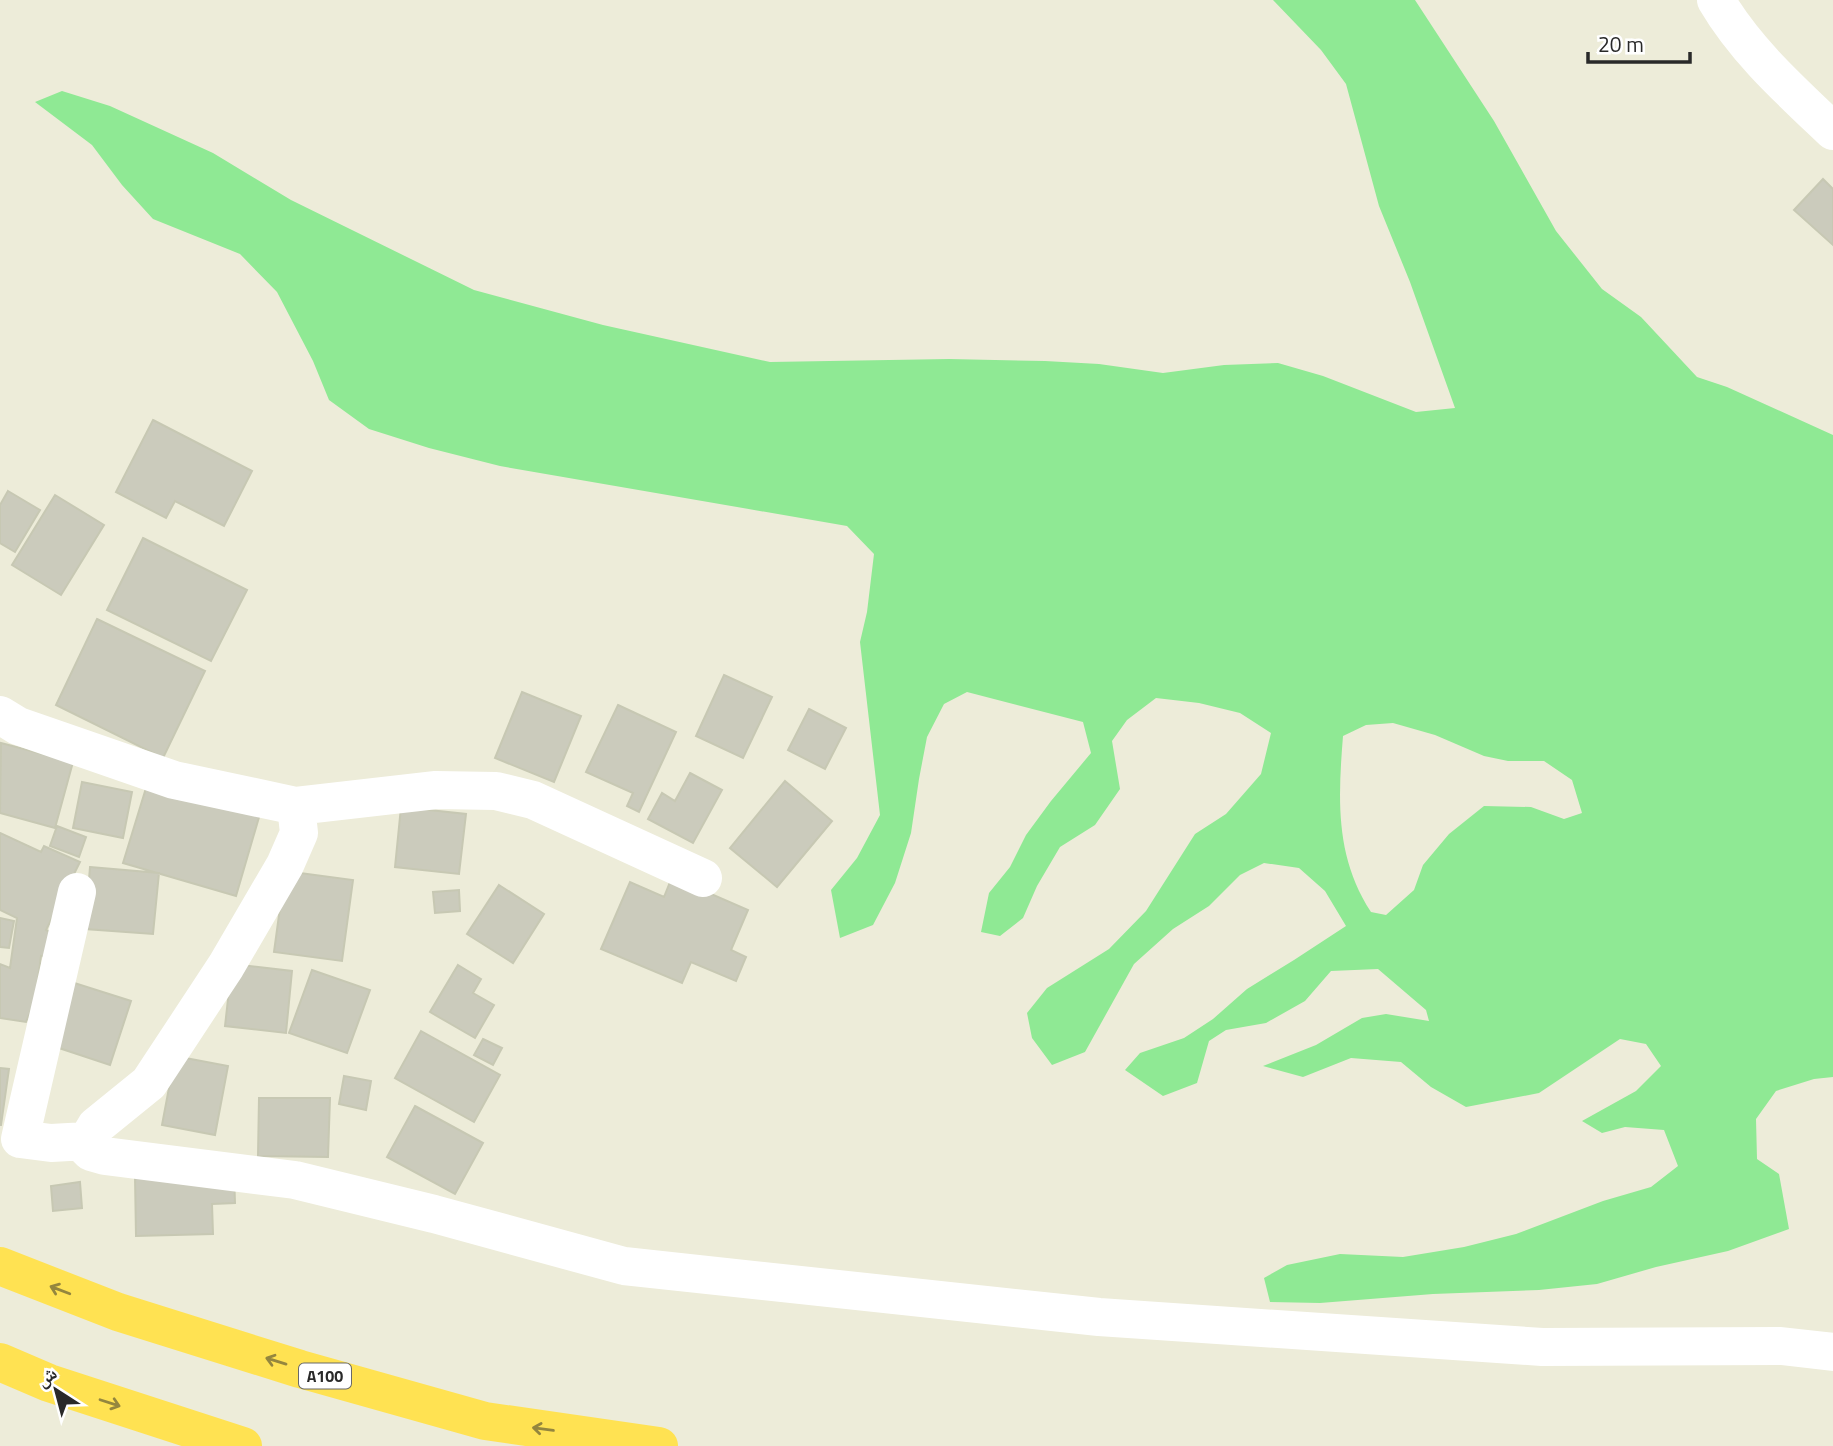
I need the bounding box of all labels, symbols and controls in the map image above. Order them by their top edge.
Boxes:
scale bar [1588,21,1689,65]
text: 20 m [1598,28,1644,60]
one-way arrow [50,1282,71,1295]
one-way arrow [265,1354,287,1367]
north arrow [21,1355,91,1425]
text: ش [29,1358,62,1394]
road number: A100 [299,1364,351,1388]
one-way arrow [99,1397,121,1410]
one-way arrow [533,1423,555,1436]

